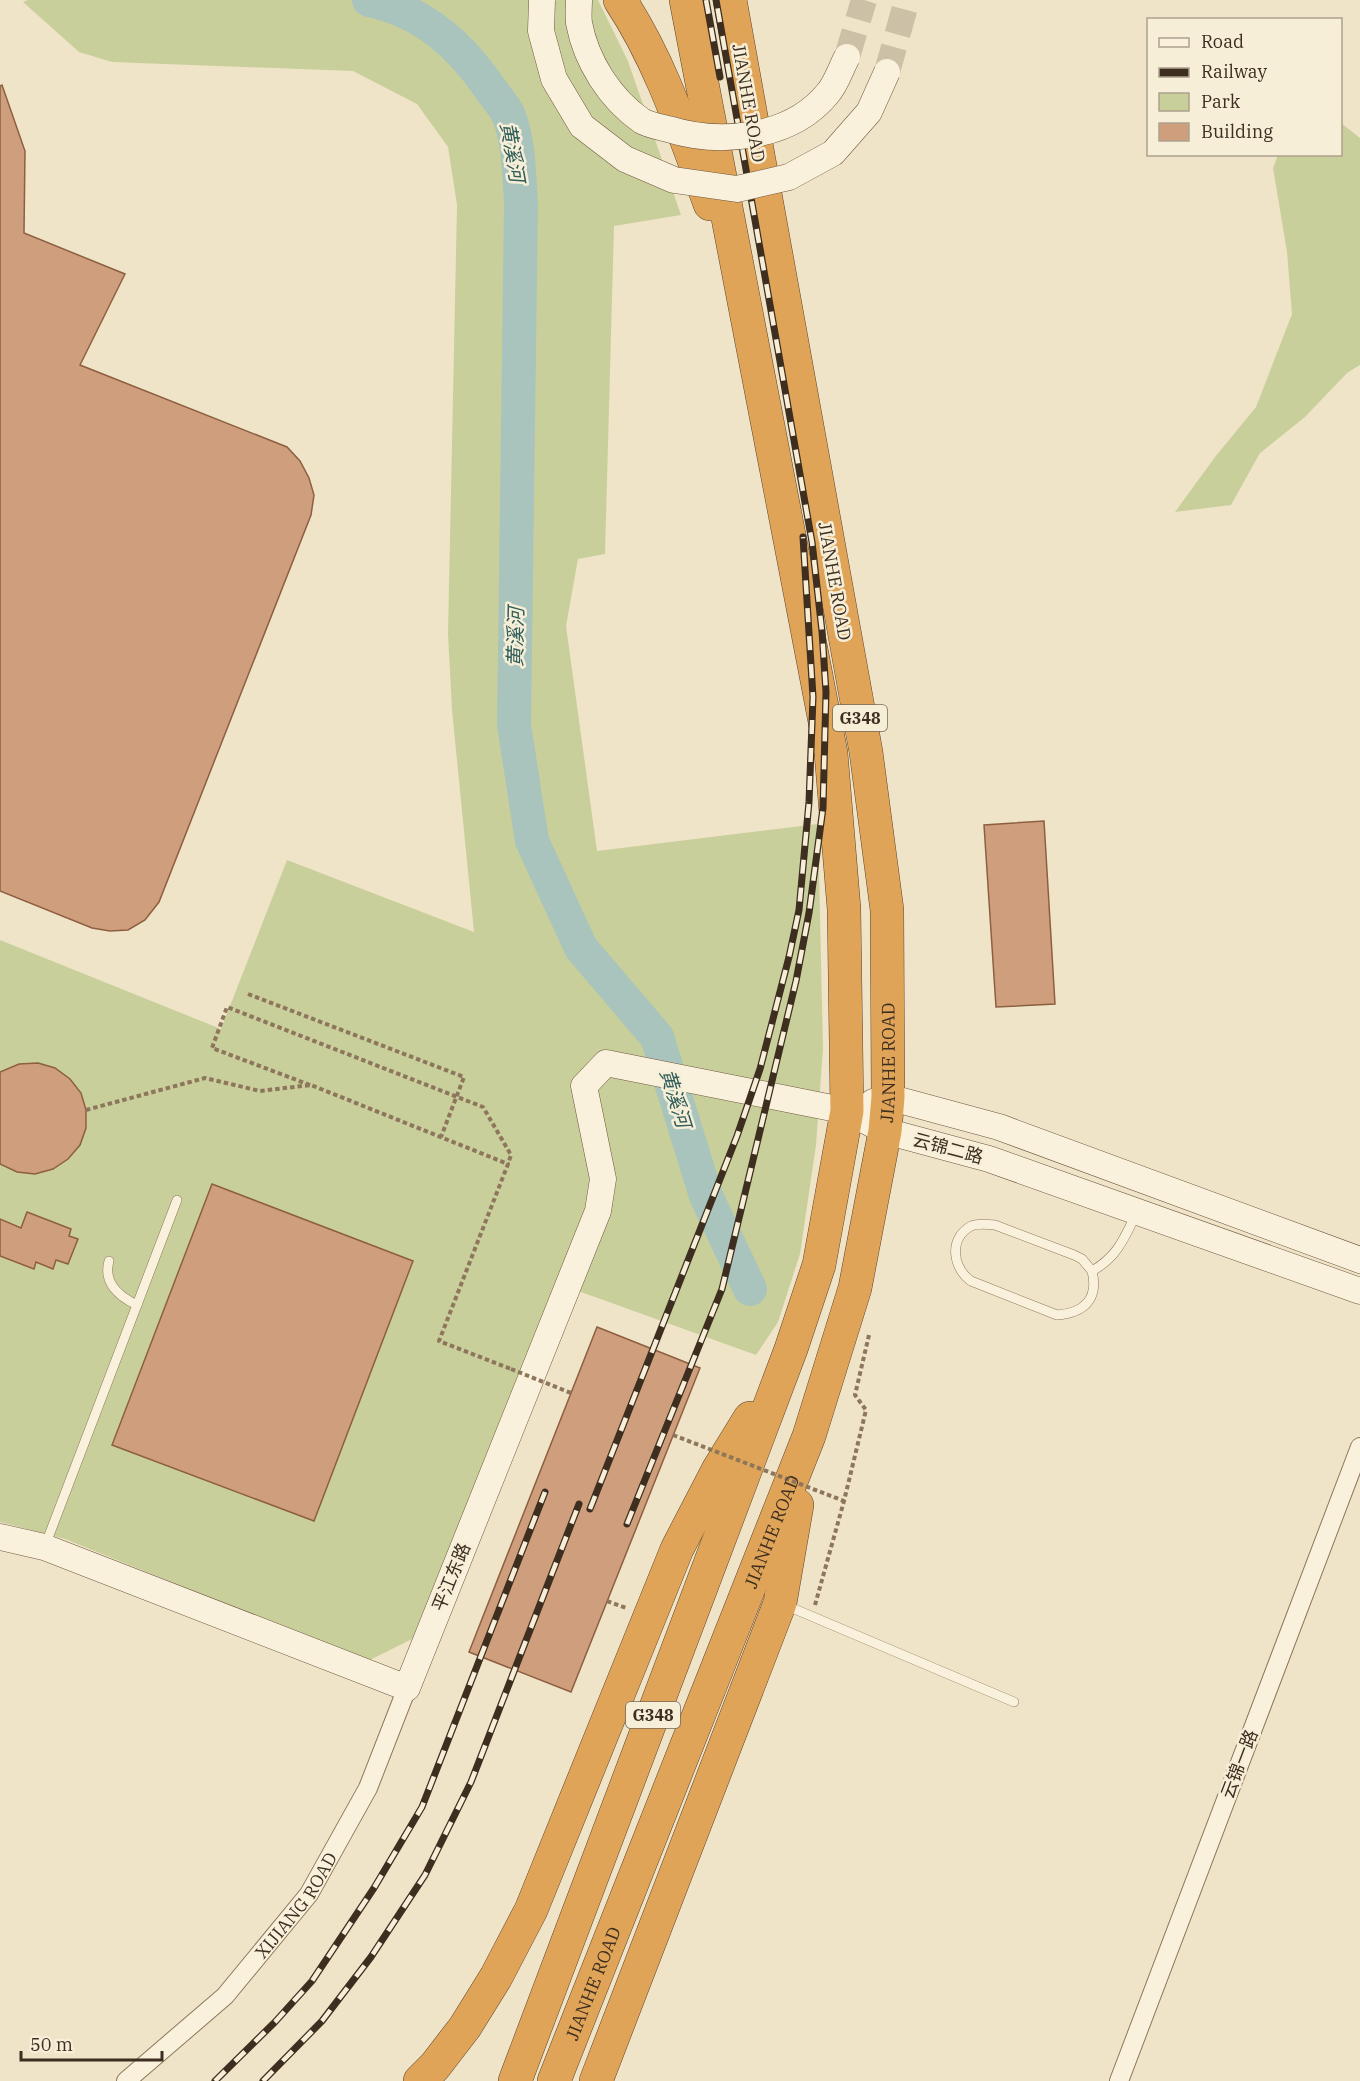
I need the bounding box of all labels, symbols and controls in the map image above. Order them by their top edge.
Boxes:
legend [1147,18,1342,156]
text: Road [1201,30,1244,53]
street label: JIANHE ROAD [727,42,771,164]
text: Railway [1201,60,1267,83]
text: Park [1201,90,1241,113]
water label: 黄溪河 [494,120,532,188]
text: Building [1201,120,1273,143]
street label: JIANHE ROAD [813,520,857,642]
water label: 黄溪河 [501,603,529,667]
road number: G348 [833,705,887,731]
street label: JIANHE ROAD [874,1002,900,1124]
water label: 黄溪河 [654,1065,699,1134]
street label: 云锦二路 [910,1128,986,1168]
street label: JIANHE ROAD [738,1471,804,1592]
street label: 平江东路 [427,1539,475,1615]
road number: G348 [626,1702,680,1728]
street label: 云锦一路 [1215,1726,1263,1802]
street label: XIJIANG ROAD [250,1848,342,1963]
street label: JIANHE ROAD [560,1923,625,2043]
scale bar [21,2024,162,2062]
text: 50 m [30,2033,73,2056]

